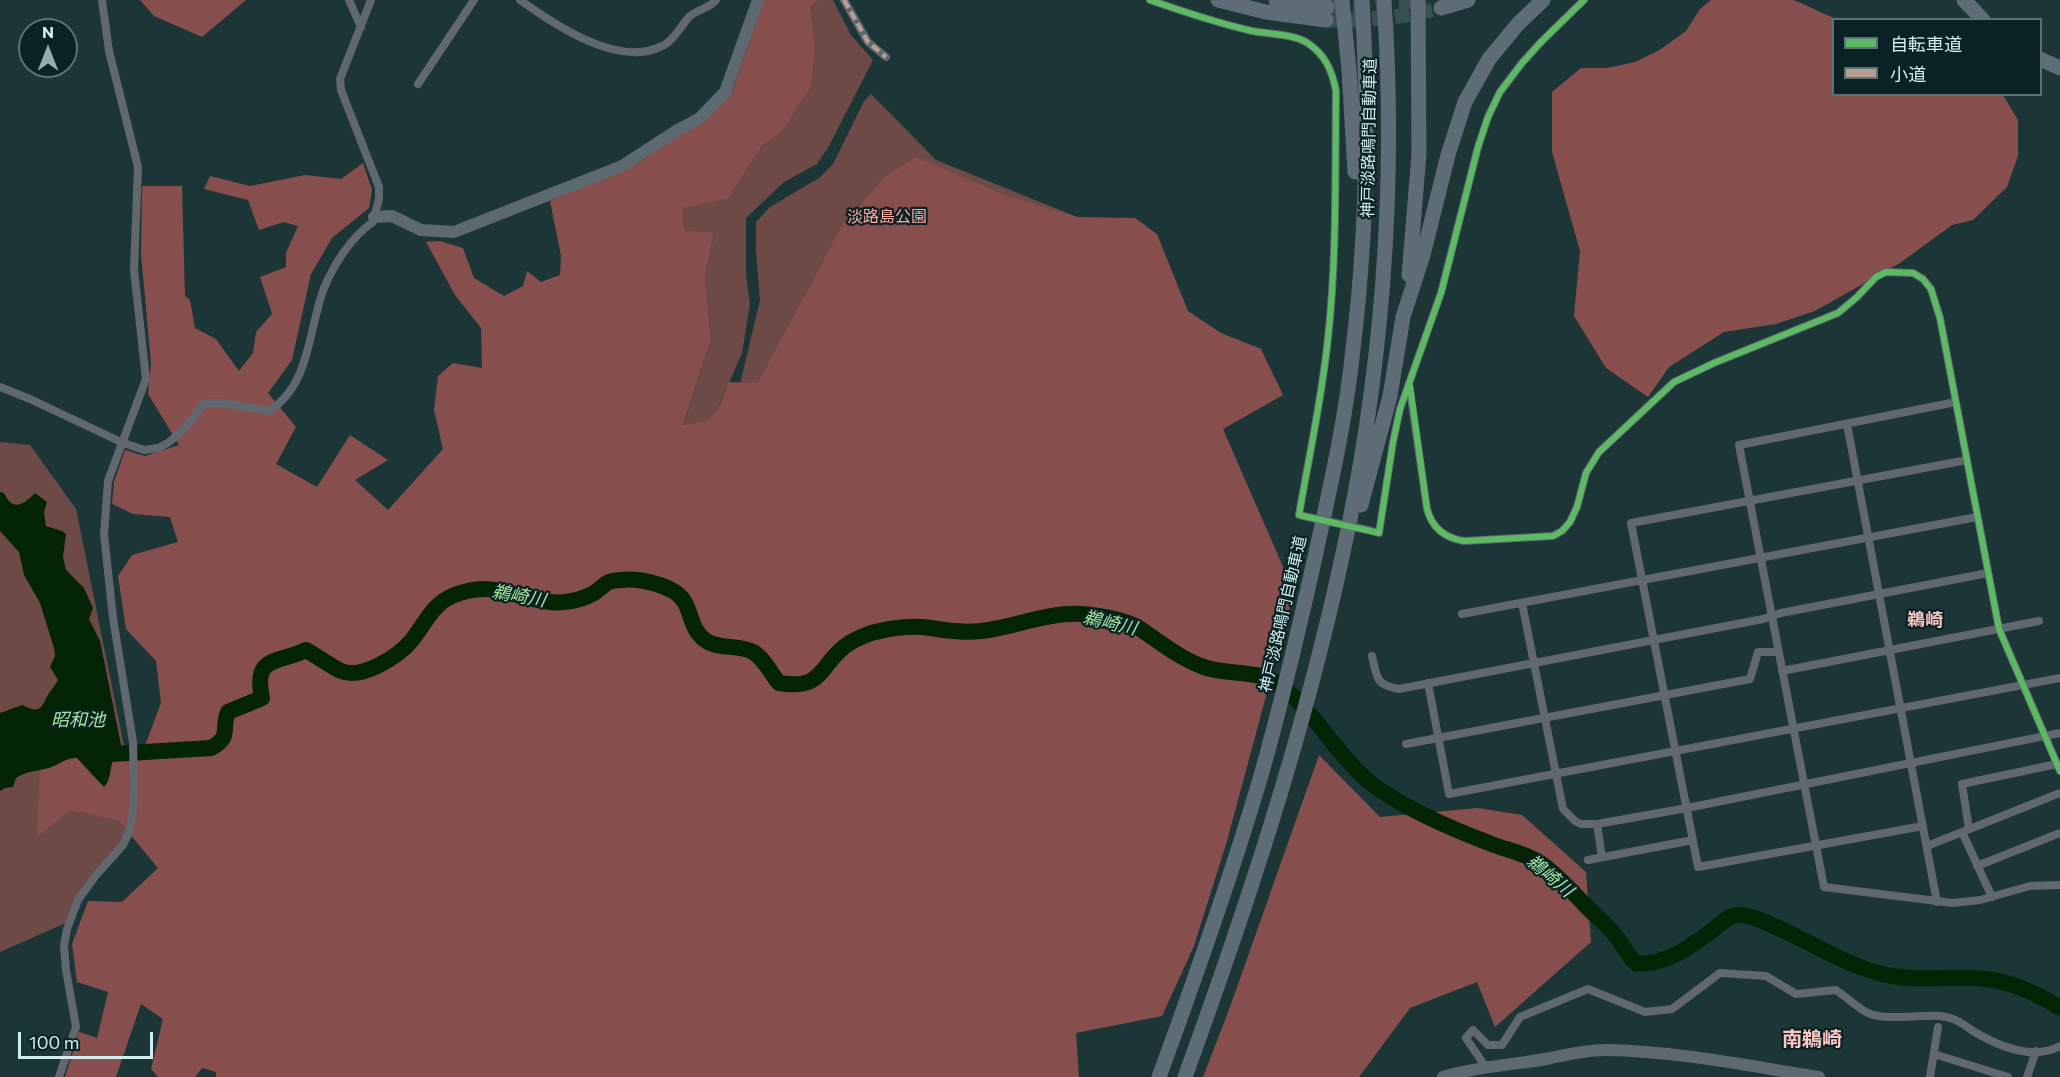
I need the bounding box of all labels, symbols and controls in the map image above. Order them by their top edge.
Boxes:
north arrow [18,18,78,78]
legend [1832,18,2042,96]
text: N [42,22,54,41]
text: 自転車道 [1890,33,1962,55]
street label: 神戸淡路鳴門自動車道 [1358,58,1380,218]
text: 小道 [1890,63,1926,85]
park label: 淡路島公園 [847,207,927,227]
street label: 神戸淡路鳴門自動車道 [1256,534,1310,694]
water label: 鵜崎川 [491,581,547,611]
water label: 鵜崎川 [1081,606,1139,640]
district label: 鵜崎 [1907,609,1943,631]
water label: 昭和池 [51,709,105,731]
water label: 鵜崎川 [1522,850,1578,902]
scale bar [21,1020,156,1058]
district label: 南鵜崎 [1782,1027,1842,1051]
text: 100 m [29,1031,79,1053]

